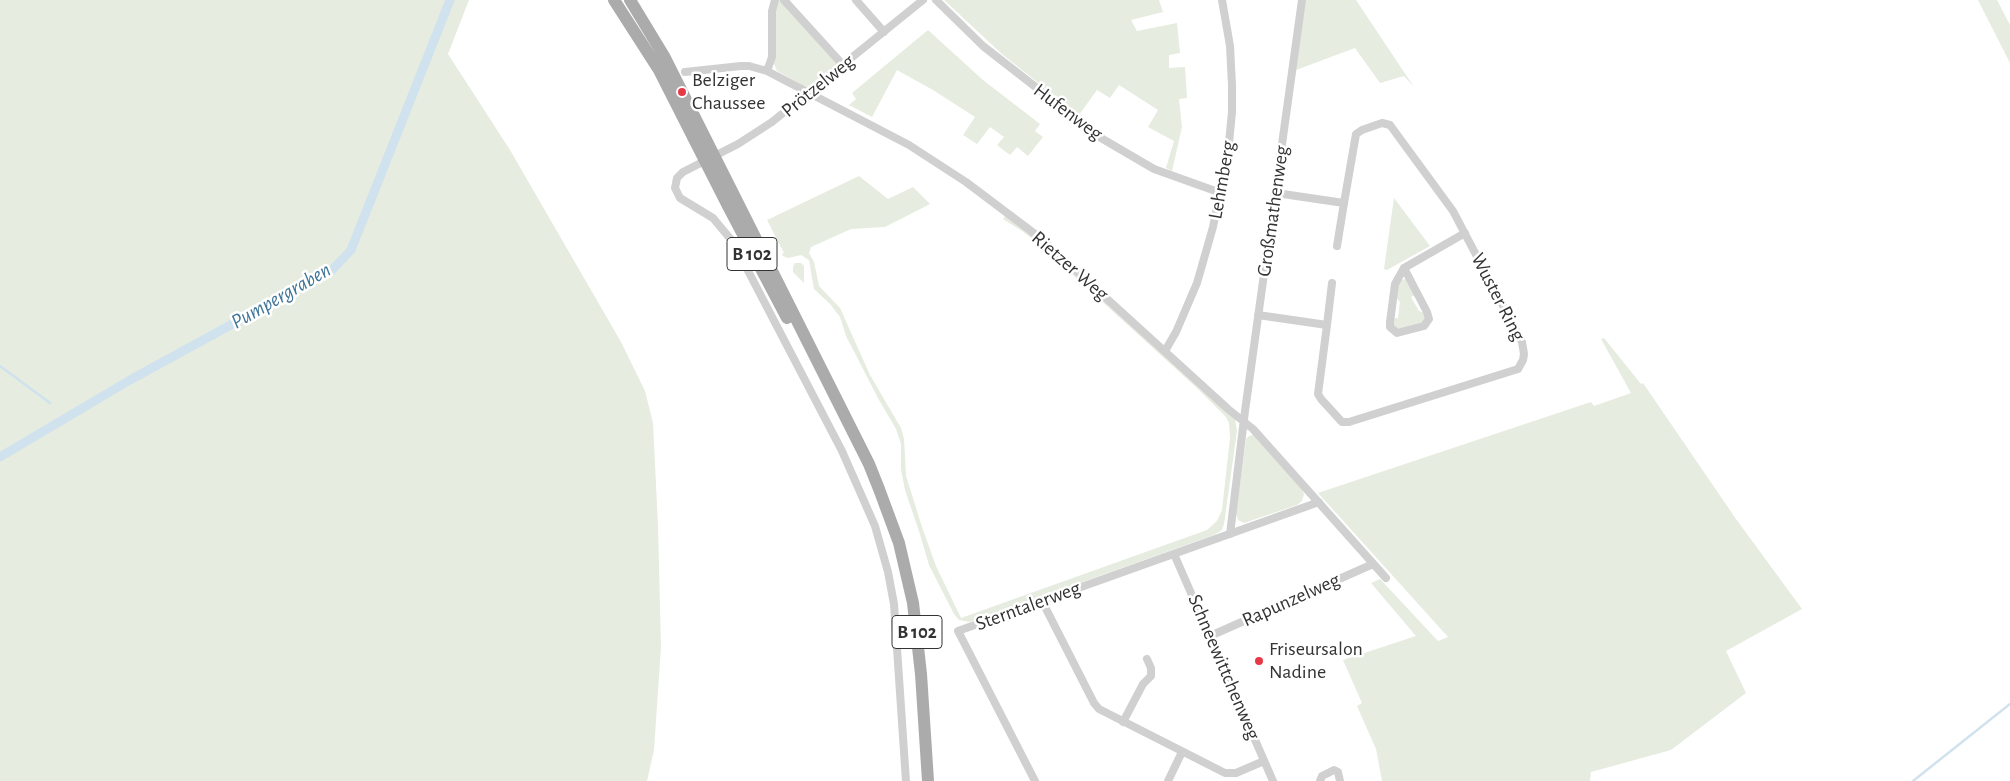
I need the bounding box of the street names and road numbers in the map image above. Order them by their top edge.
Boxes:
street label: Prötzelweg [777,49,859,123]
street label: Hufenweg [1029,78,1107,146]
street label: Lehmberg [1203,139,1241,221]
street label: Großmathenweg [1252,144,1294,278]
street label: Rietzer Weg [1027,226,1113,306]
road number: B 102 [727,238,777,270]
street label: Wuster Ring [1466,249,1530,345]
street label: Rapunzelweg [1238,568,1344,632]
street label: Sterntalerweg [972,576,1084,636]
street label: Schneewittchenweg [1183,591,1265,743]
road number: B 102 [892,616,942,649]

